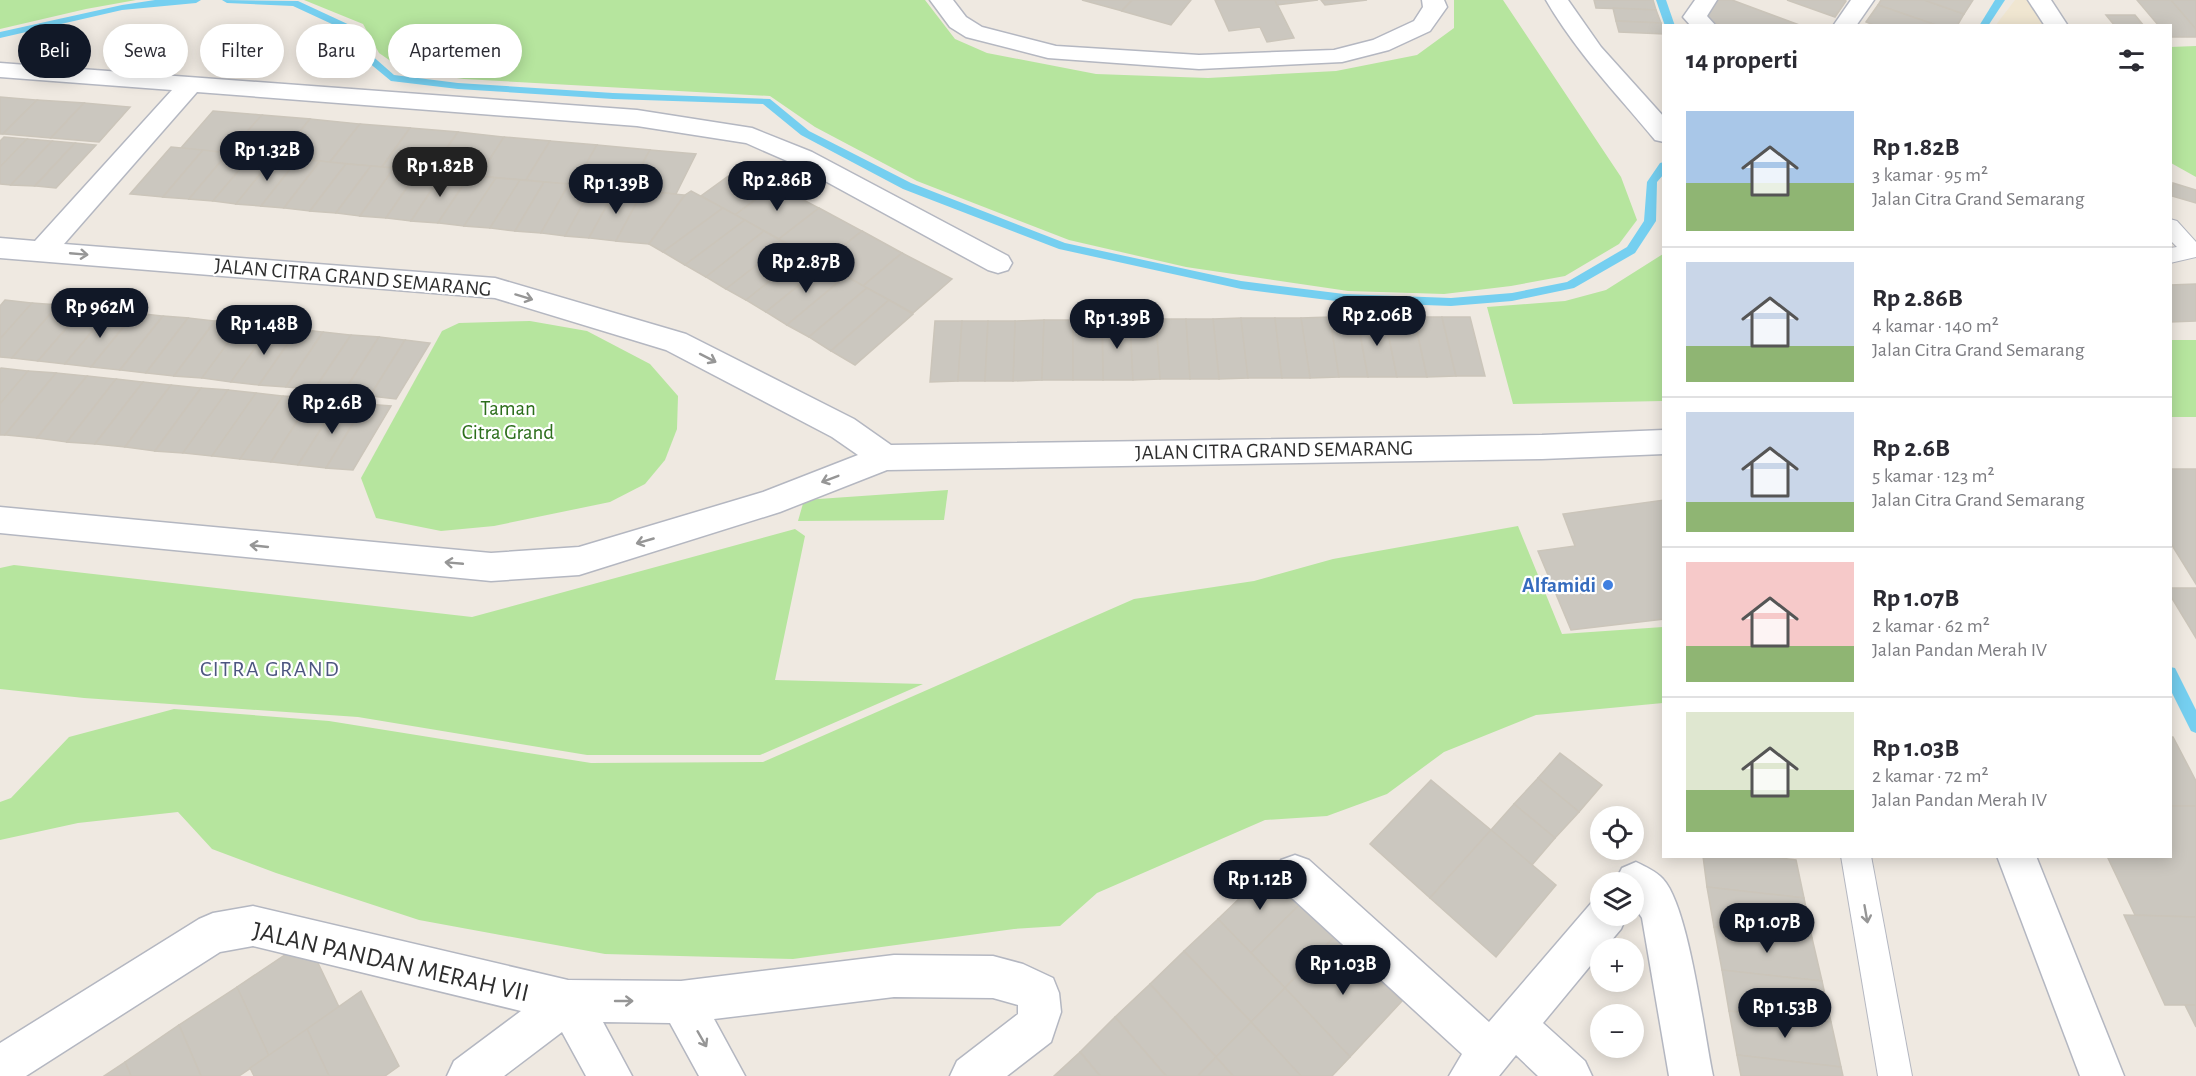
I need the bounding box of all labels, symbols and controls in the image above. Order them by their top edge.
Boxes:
chip: Beli [18,24,91,78]
chip: Sewa [103,24,188,78]
chip: Filter [200,24,284,78]
chip: Baru [296,24,376,78]
chip: Apartemen [388,24,522,78]
icon: filters [2115,44,2148,77]
text: 14 properti [1686,47,1798,73]
pin: Rp 1.32B [205,131,329,182]
text: Rp 1.82B [1872,134,1960,160]
icon: home [1734,135,1806,207]
text: Rp 1.32B [234,140,300,160]
pin: Rp 1.82B [378,147,502,198]
text: Rp 1.82B [406,156,474,176]
pin: Rp 2.86B [715,161,839,212]
pin: Rp 1.39B [554,164,678,215]
text: 3 kamar · 95 m² [1872,165,1988,185]
text: Rp 2.86B [742,170,812,190]
text: Rp 1.39B [583,173,649,193]
text: Jalan Citra Grand Semarang [1872,189,2085,209]
pin: Rp 2.87B [744,243,868,294]
one-way arrow [69,249,89,260]
text: Rp 2.87B [772,252,840,272]
street label: JALAN CITRA GRAND SEMARANG [214,255,492,300]
text: Rp 2.86B [1872,285,1963,311]
icon: home [1734,286,1806,358]
pin: Rp 962M [45,288,155,339]
one-way arrow [514,292,533,303]
pin: Rp 2.06B [1315,296,1439,347]
text: Rp 962M [65,297,135,317]
pin: Rp 1.39B [1055,299,1179,350]
pin: Rp 1.48B [202,305,326,356]
text: Rp 2.06B [1342,305,1412,325]
text: Rp 1.39B [1084,308,1150,328]
text: Rp 1.48B [230,314,298,334]
text: 4 kamar · 140 m² [1872,316,1999,336]
text: Jalan Citra Grand Semarang [1872,340,2085,360]
one-way arrow [699,353,717,365]
pin: Rp 2.6B [277,384,387,435]
text: Rp 2.6B [302,393,362,413]
park label: Taman Citra Grand [462,398,554,443]
text: Rp 2.6B [1872,435,1950,461]
icon: home [1734,436,1806,508]
street label: JALAN CITRA GRAND SEMARANG [1135,438,1413,463]
text: 5 kamar · 123 m² [1872,466,1995,486]
one-way arrow [822,474,840,485]
text: Jalan Citra Grand Semarang [1872,490,2085,510]
one-way arrow [636,536,655,547]
one-way arrow [250,540,270,551]
one-way arrow [444,558,464,569]
place label: Alfamidi [1522,575,1596,596]
marker: Alfamidi [1601,578,1615,592]
text: Rp 1.07B [1872,585,1959,611]
icon: home [1734,586,1806,658]
text: 2 kamar · 62 m² [1872,616,1990,636]
text: Jalan Pandan Merah IV [1872,640,2047,660]
district label: CITRA GRAND [200,658,340,680]
text: Rp 1.03B [1872,735,1959,761]
icon: home [1734,736,1806,808]
text: 2 kamar · 72 m² [1872,766,1989,786]
text: Jalan Pandan Merah IV [1872,790,2047,810]
map controls [1590,806,1644,1058]
button: locate [1590,806,1644,860]
pin: Rp 1.12B [1198,860,1322,911]
text: Rp 1.12B [1228,869,1292,889]
button: layers [1590,872,1644,926]
pin: Rp 1.07B [1705,903,1829,954]
one-way arrow [1861,904,1872,923]
text: Rp 1.07B [1733,912,1801,932]
street label: JALAN PANDAN MERAH VII [250,918,531,1006]
button: + [1590,938,1644,992]
pin: Rp 1.03B [1281,945,1405,996]
text: Rp 1.03B [1309,954,1377,974]
pin: Rp 1.53B [1723,988,1847,1039]
one-way arrow [614,995,634,1007]
text: Rp 1.53B [1752,997,1818,1017]
button: − [1590,1004,1644,1058]
one-way arrow [696,1030,708,1047]

